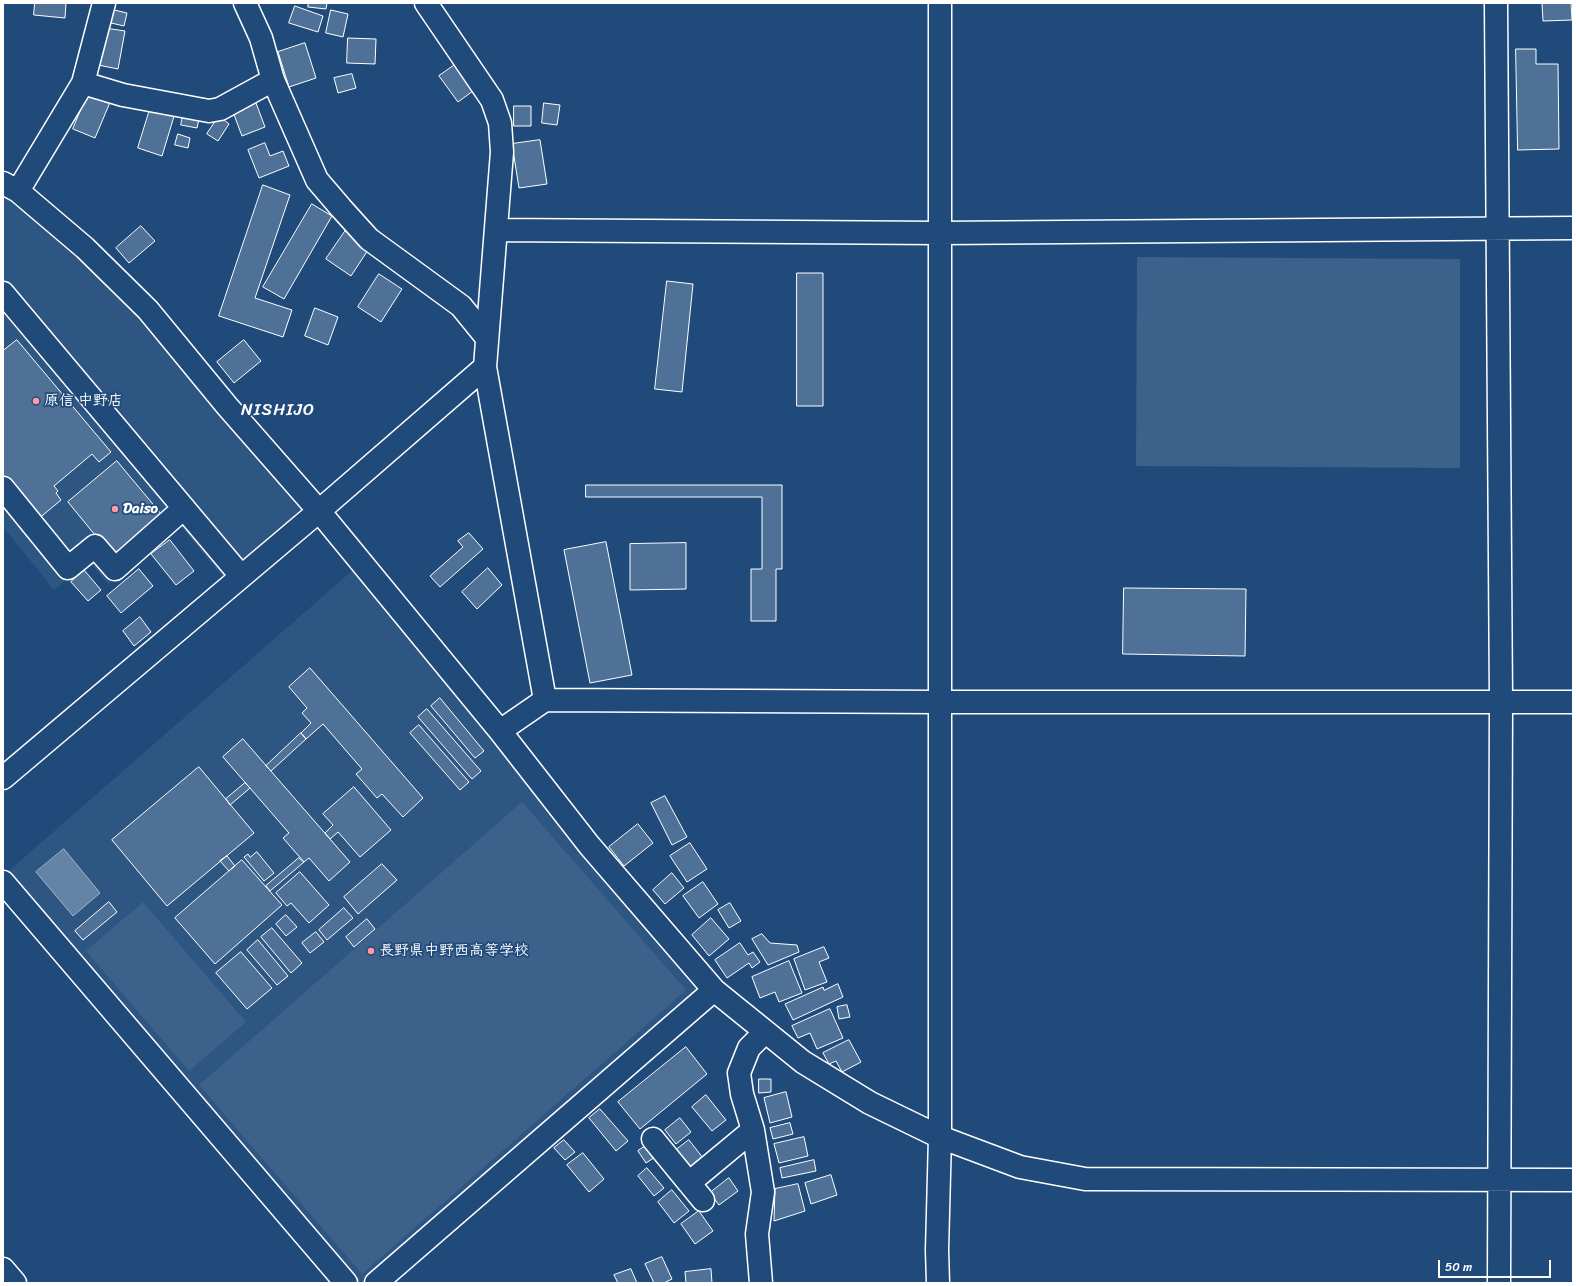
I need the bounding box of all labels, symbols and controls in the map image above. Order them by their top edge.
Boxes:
place label: 原信 中野店 [44,392,123,410]
marker: 原信 中野店 [31,396,41,406]
district label: NISHIJO [242,401,314,421]
place label: Daiso [123,500,158,518]
marker: Daiso [110,504,120,514]
place label: 長野県中野西高等学校 [379,942,529,960]
marker: 長野県中野西高等学校 [366,946,376,956]
scale bar [1440,1252,1553,1278]
text: 50 m [1445,1256,1472,1278]

